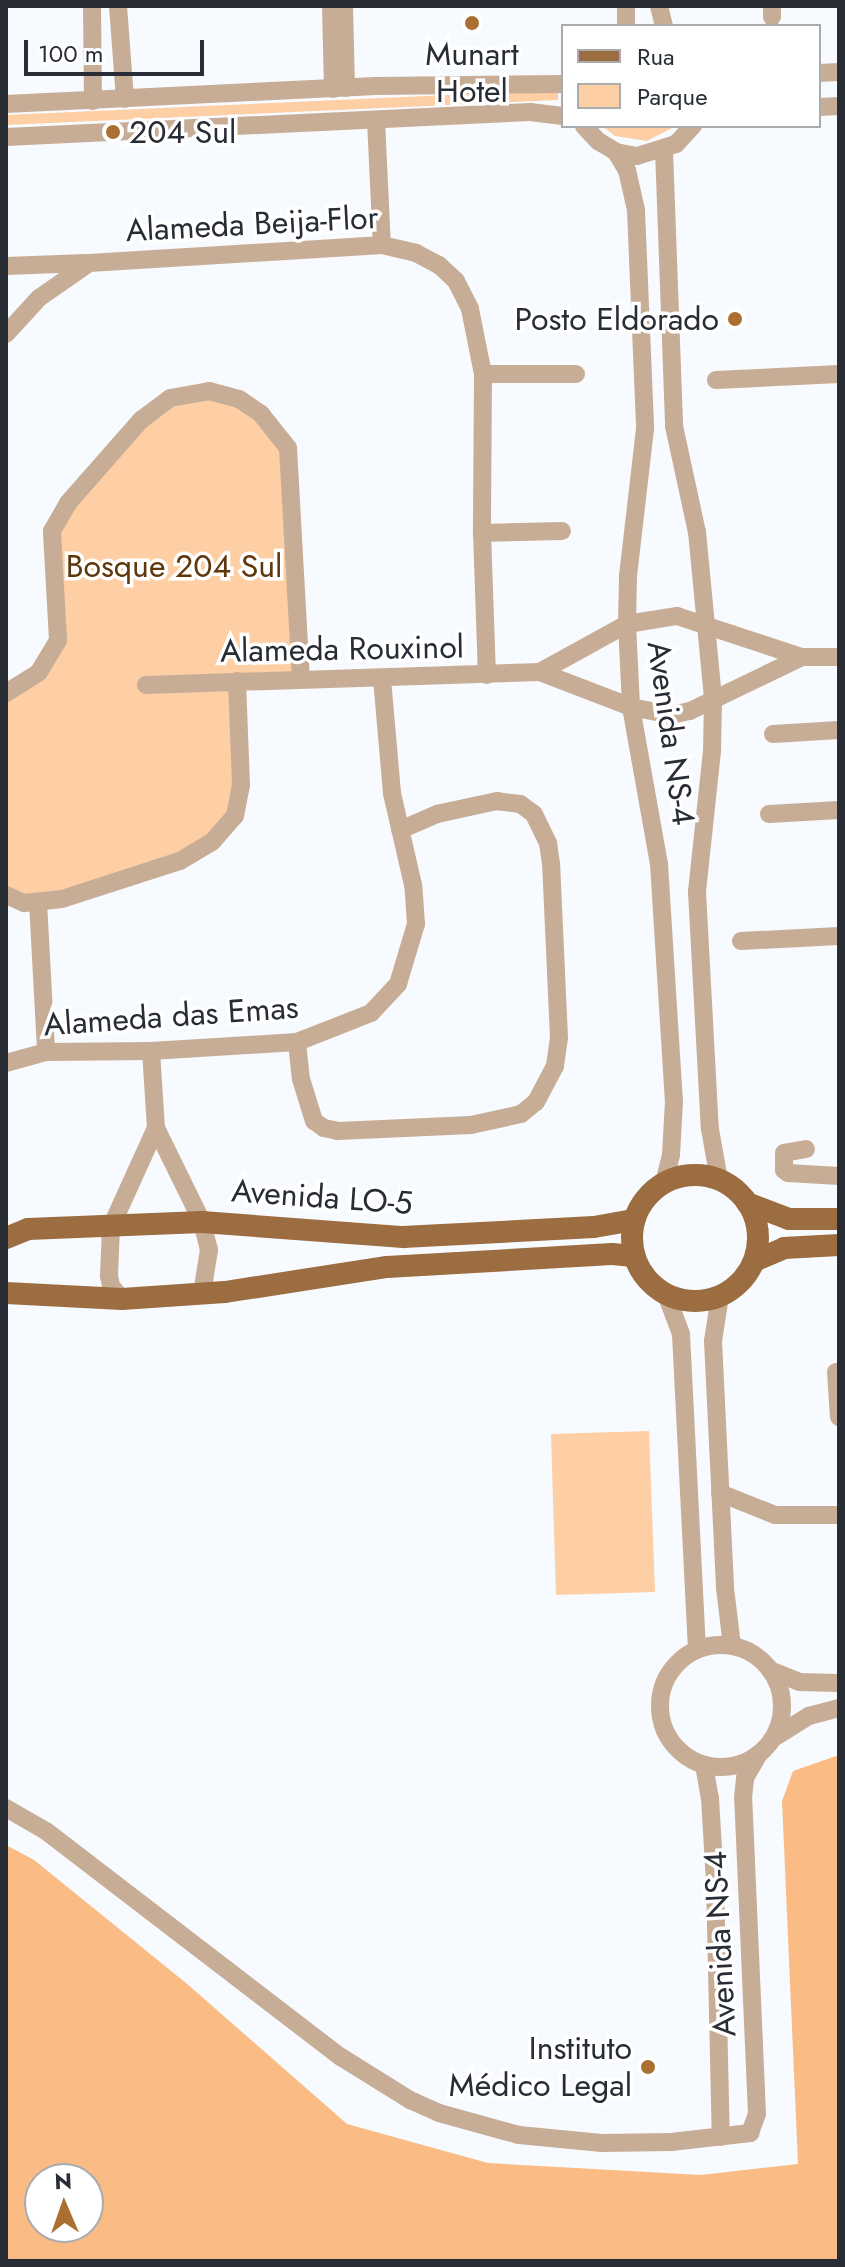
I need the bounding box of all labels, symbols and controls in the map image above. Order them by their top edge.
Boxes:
marker: Munart Hotel [463,14,481,32]
scale bar [28,24,208,74]
legend [561,24,821,128]
text: 100 m [38,36,104,71]
place label: Munart Hotel [425,36,519,111]
text: Rua [637,39,675,74]
text: Parque [637,79,708,114]
place label: 204 Sul [129,113,236,151]
marker: 204 Sul [104,123,122,141]
street label: Alameda Beija-Flor [125,198,379,250]
place label: Posto Eldorado [515,300,719,338]
marker: Posto Eldorado [726,310,744,328]
park label: Bosque 204 Sul [66,547,282,585]
street label: Alameda Rouxinol [220,628,464,670]
street label: Avenida NS-4 [639,638,703,828]
street label: Alameda das Emas [42,988,300,1044]
street label: Avenida LO-5 [230,1172,414,1222]
street label: Avenida NS-4 [696,1850,744,2038]
place label: Instituto Médico Legal [449,2030,632,2105]
marker: Instituto Médico Legal [639,2058,657,2076]
north arrow [24,2163,104,2243]
text: N [54,2165,73,2197]

